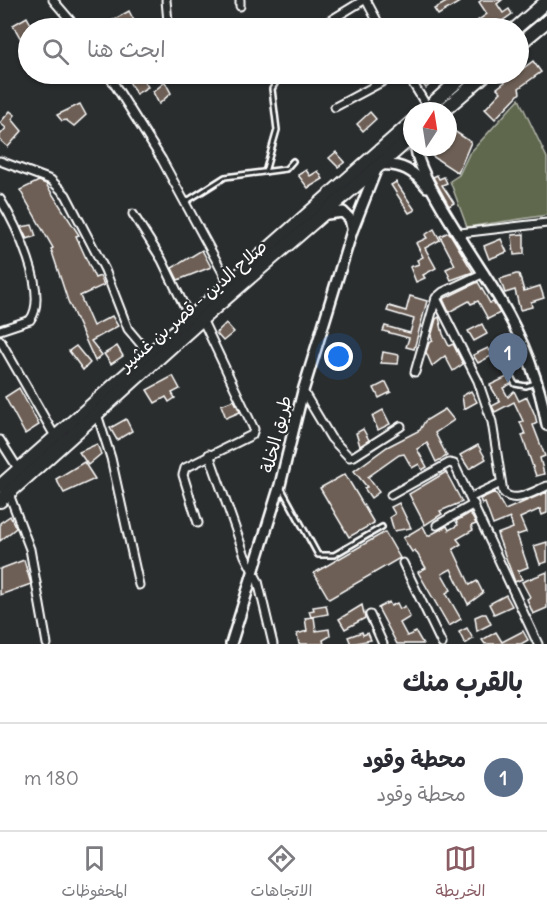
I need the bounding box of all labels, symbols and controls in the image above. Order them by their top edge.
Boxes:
search box [18,18,529,84]
icon: search [39,35,72,68]
text: ابحث هنا [87,35,166,63]
north arrow [403,102,457,156]
street label: صلاح الدين - قصر بن غشير [113,234,272,378]
pin: 1 [488,334,528,383]
your location [324,342,353,371]
street label: طريق الخلة [255,393,297,475]
text: بالقرب منك [403,665,523,698]
text: محطة وقود [363,745,466,773]
text: 180 m [24,765,79,790]
text: 1 [500,765,507,790]
text: محطة وقود [377,781,466,806]
tab: المحفوظات [62,842,127,905]
tab: الاتجاهات [251,842,312,905]
tab: الخريطة [436,842,485,905]

